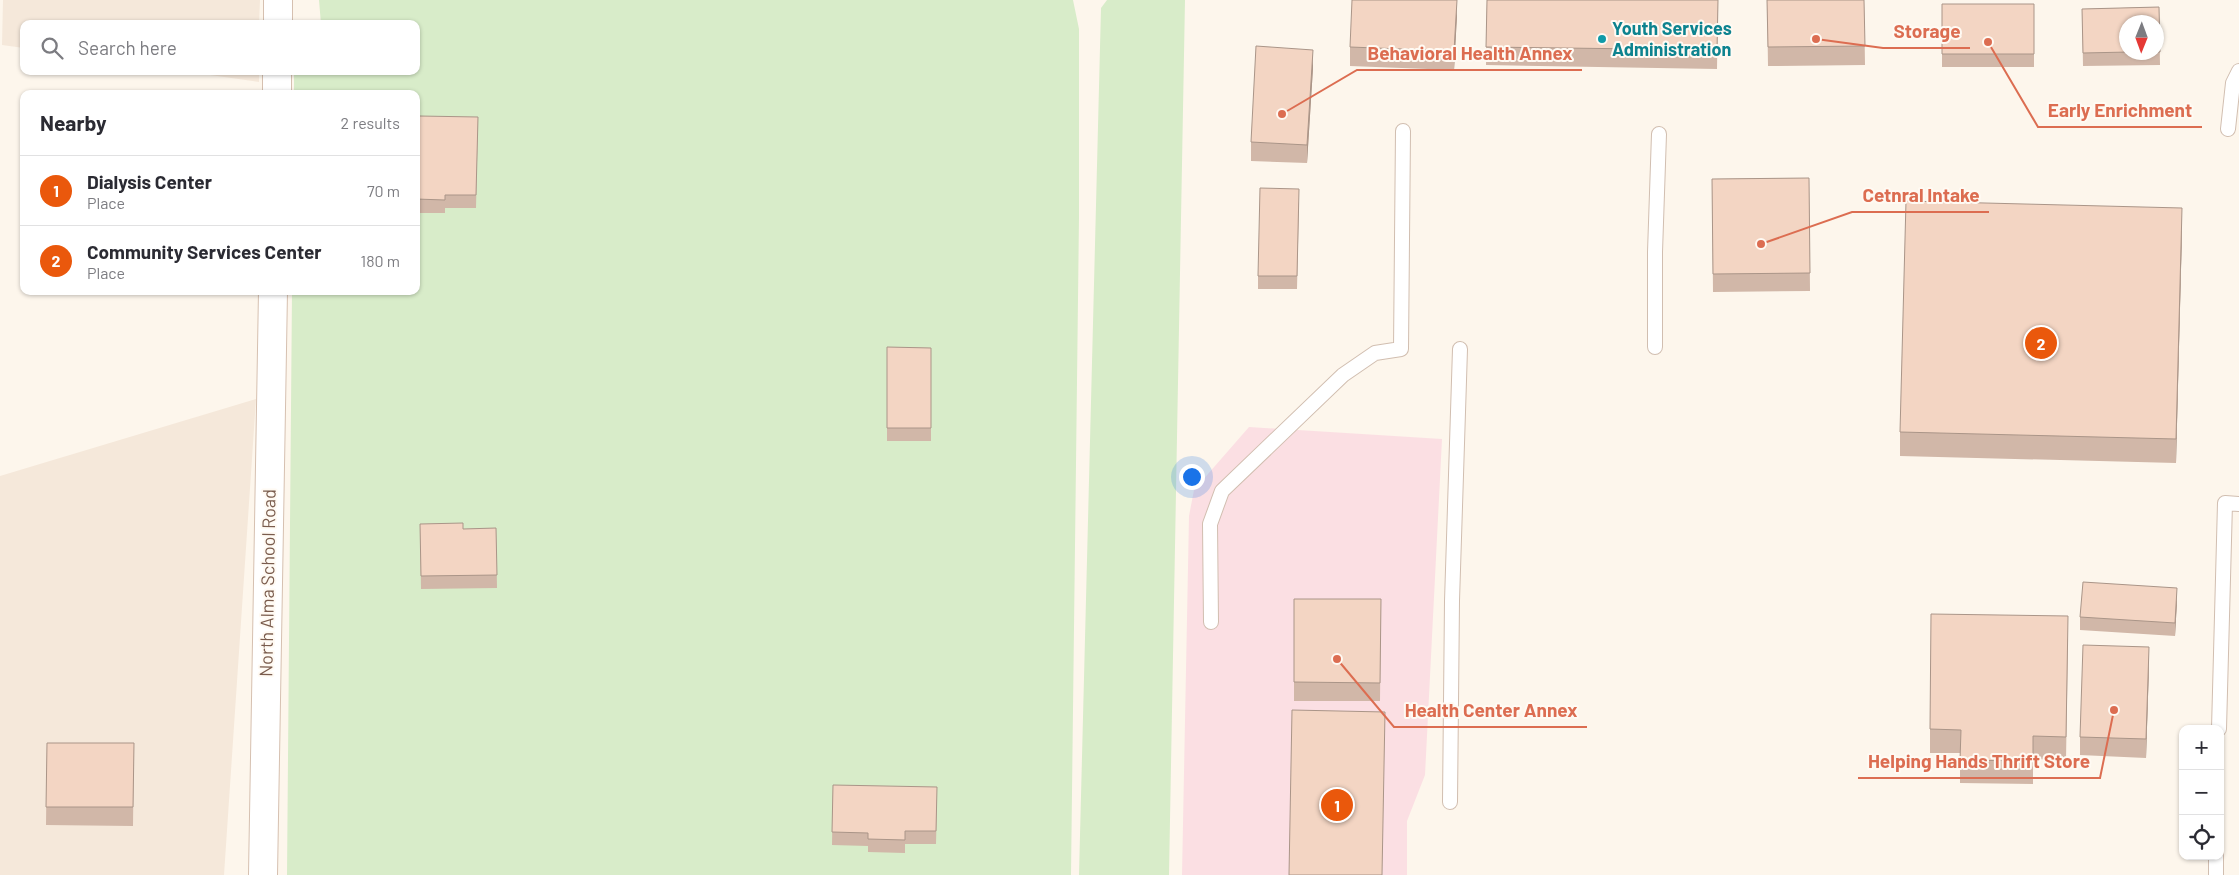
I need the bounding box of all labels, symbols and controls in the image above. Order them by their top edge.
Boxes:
callout: Storage [1883,14,1970,48]
north arrow [2119,15,2164,60]
place label: Youth Services Administration [1612,17,1732,60]
text: Storage [1893,19,1961,42]
search box [20,20,420,75]
marker: Youth Services Administration [1596,33,1608,45]
icon: search [38,34,66,62]
text: Search here [78,36,177,59]
callout: Behavioral Health Annex [1357,36,1582,70]
text: Behavioral Health Annex [1367,41,1573,64]
callout: Early Enrichment [2038,93,2202,127]
text: Early Enrichment [2048,98,2192,121]
text: Nearby [40,110,106,135]
text: 2 results [341,113,400,132]
text: Dialysis Center [87,170,212,193]
callout: Cetnral Intake [1852,178,1989,212]
text: 1 [53,181,59,200]
text: 70 m [367,181,400,200]
text: Cetnral Intake [1862,183,1980,206]
text: Place [87,193,125,212]
text: Community Services Center [87,240,322,263]
text: 2 [52,251,60,270]
text: 180 m [361,251,400,270]
text: Place [87,263,125,282]
pin: 2 [2025,324,2057,362]
your location [1179,464,1205,490]
street label: North Alma School Road [254,489,280,677]
callout: Health Center Annex [1394,693,1587,727]
text: Health Center Annex [1405,698,1577,721]
map controls [2179,725,2224,860]
button: + [2179,725,2224,770]
callout: Helping Hands Thrift Store [1858,744,2100,778]
text: Helping Hands Thrift Store [1868,749,2090,772]
button: − [2179,770,2224,815]
pin: 1 [1321,786,1353,824]
button: locate [2179,815,2224,860]

